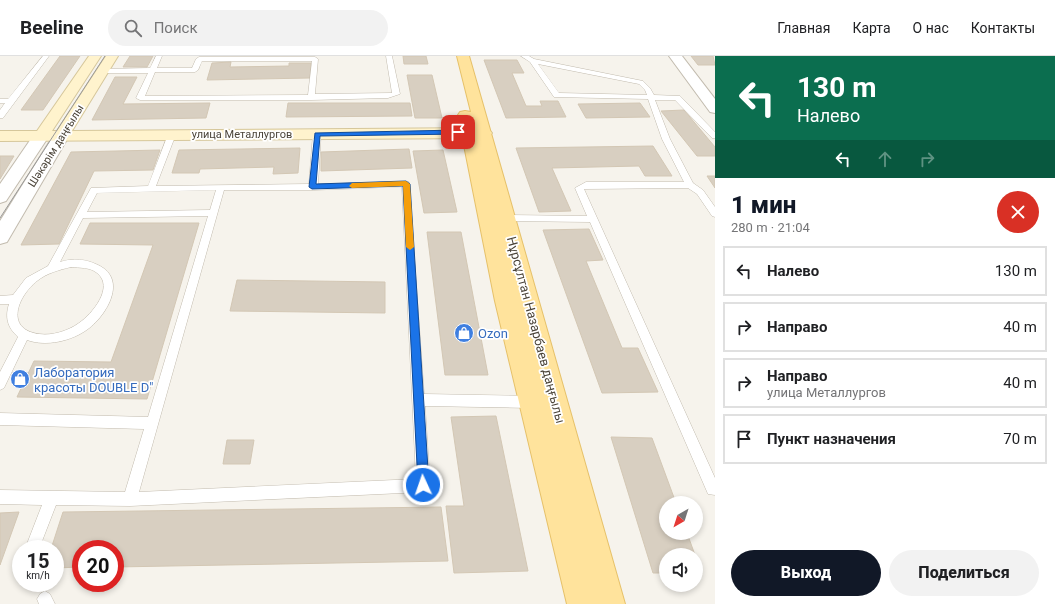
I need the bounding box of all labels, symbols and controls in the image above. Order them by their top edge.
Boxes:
search box [108,10,388,46]
text: Beeline [20,16,84,39]
icon: search [122,17,144,39]
text: Поиск [154,19,198,37]
text: Главная [777,20,830,36]
text: Карта [852,20,891,36]
text: О нас [913,20,949,36]
text: Контакты [971,20,1035,36]
text: 130 m [797,71,876,104]
icon: left [731,72,783,124]
street label: Шәкәрім даңғылы [25,102,87,190]
text: Налево [797,105,860,126]
pin [441,115,475,149]
icon: arrive [447,121,469,143]
street label: улица Металлургов [192,128,292,141]
icon: left [832,148,854,170]
icon: ahead [874,148,896,170]
icon: right [916,148,938,170]
text: 1 мин [731,191,796,219]
button: close [997,191,1039,233]
text: 280 m · 21:04 [731,220,810,235]
street label: Нұрсұлтан Назарбаев даңғылы [504,235,568,425]
icon: left [733,260,755,282]
text: Налево [767,262,819,280]
text: 130 m [995,262,1037,280]
icon: right [733,316,755,338]
text: Направо [767,318,828,336]
text: 40 m [1003,318,1037,336]
shop icon: Ozon [453,322,475,344]
place label: Ozon [478,326,508,341]
place label: Лаборатория красоты DOUBLE D" [34,365,153,395]
text: Направо [767,367,828,385]
shop icon: Лаборатория красоты DOUBLE D" [9,368,31,390]
icon: right [733,372,755,394]
text: 40 m [1003,374,1037,392]
text: улица Металлургов [767,385,886,400]
icon: arrive [733,428,755,450]
text: Пункт назначения [767,430,896,448]
text: 70 m [1003,430,1037,448]
position arrow [402,464,444,506]
north arrow [659,496,703,540]
map controls [659,496,703,592]
speed limit sign: 20 [72,540,124,592]
button: sound [659,548,703,592]
text: 15 [27,549,49,573]
button: Выход [731,550,881,596]
button: Поделиться [889,550,1039,596]
text: km/h [26,570,50,581]

